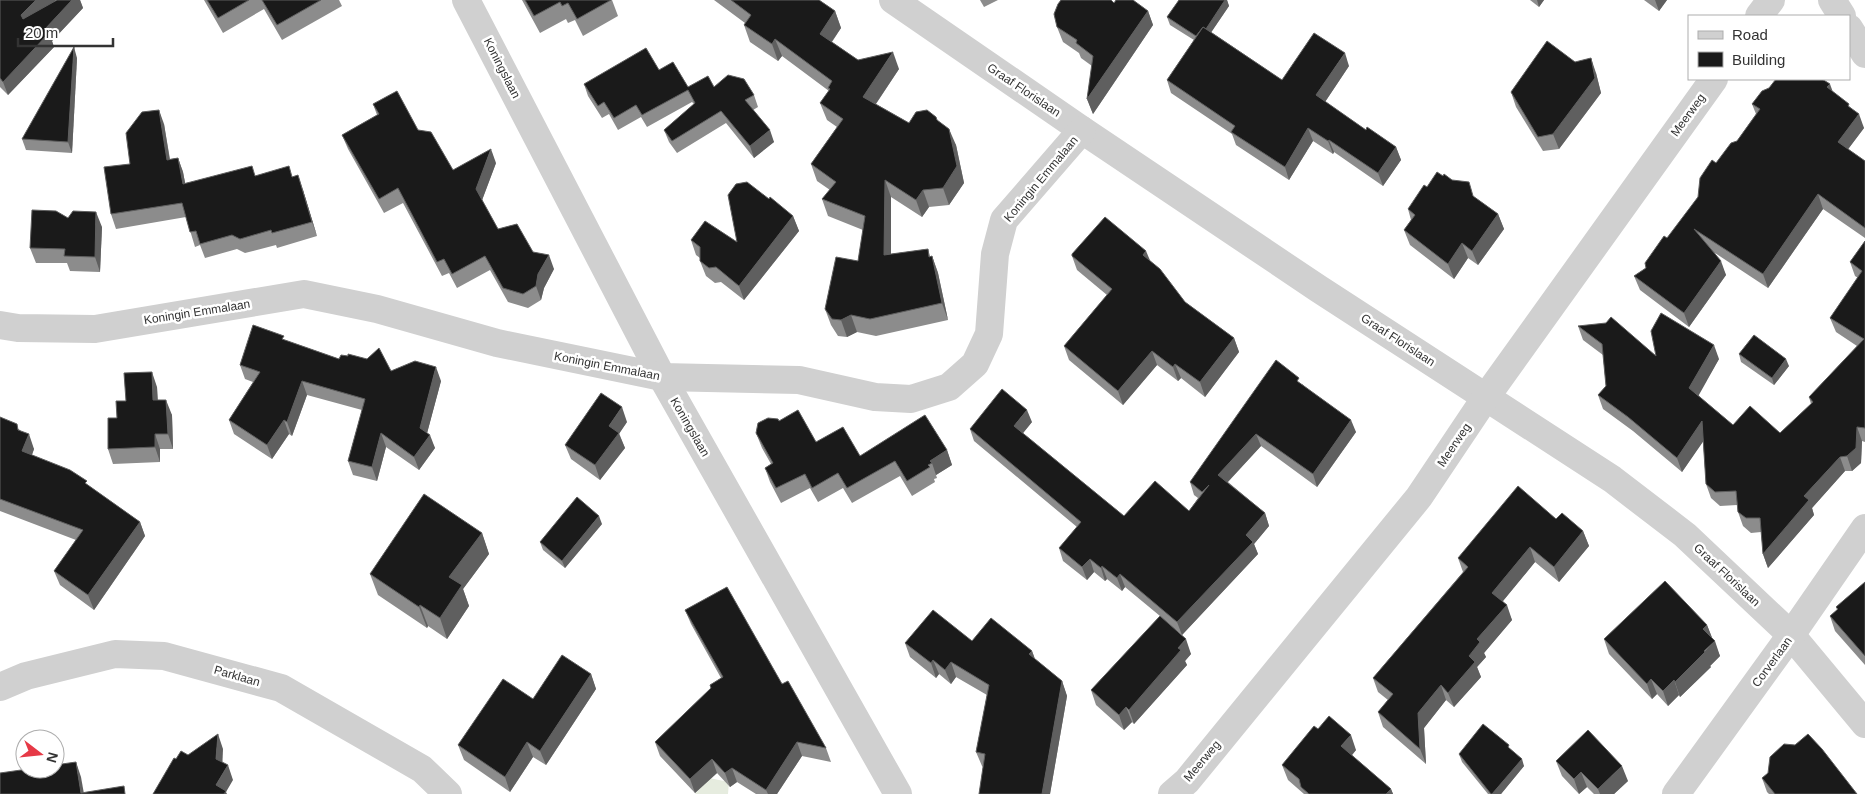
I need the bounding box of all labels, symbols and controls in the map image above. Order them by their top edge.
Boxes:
scale bar [18,15,112,47]
legend [1688,15,1850,80]
text: 20 m [25,24,58,41]
text: Road [1732,26,1768,43]
street label: Koningslaan [481,35,523,101]
text: Building [1732,51,1785,68]
street label: Graaf Florislaan [985,60,1063,120]
street label: Meerweg [1668,91,1708,139]
street label: Koningin Emmalaan [1001,133,1081,225]
street label: Koningin Emmalaan [143,297,251,327]
street label: Graaf Florislaan [1358,311,1438,369]
street label: Koningin Emmalaan [553,349,661,383]
street label: Koningslaan [667,395,713,459]
street label: Meerweg [1434,421,1474,469]
street label: Graaf Florislaan [1691,541,1763,609]
street label: Corverlaan [1749,634,1795,690]
street label: Parklaan [212,663,262,689]
north arrow [15,729,65,779]
street label: Meerweg [1181,738,1223,784]
text: N [43,751,62,765]

